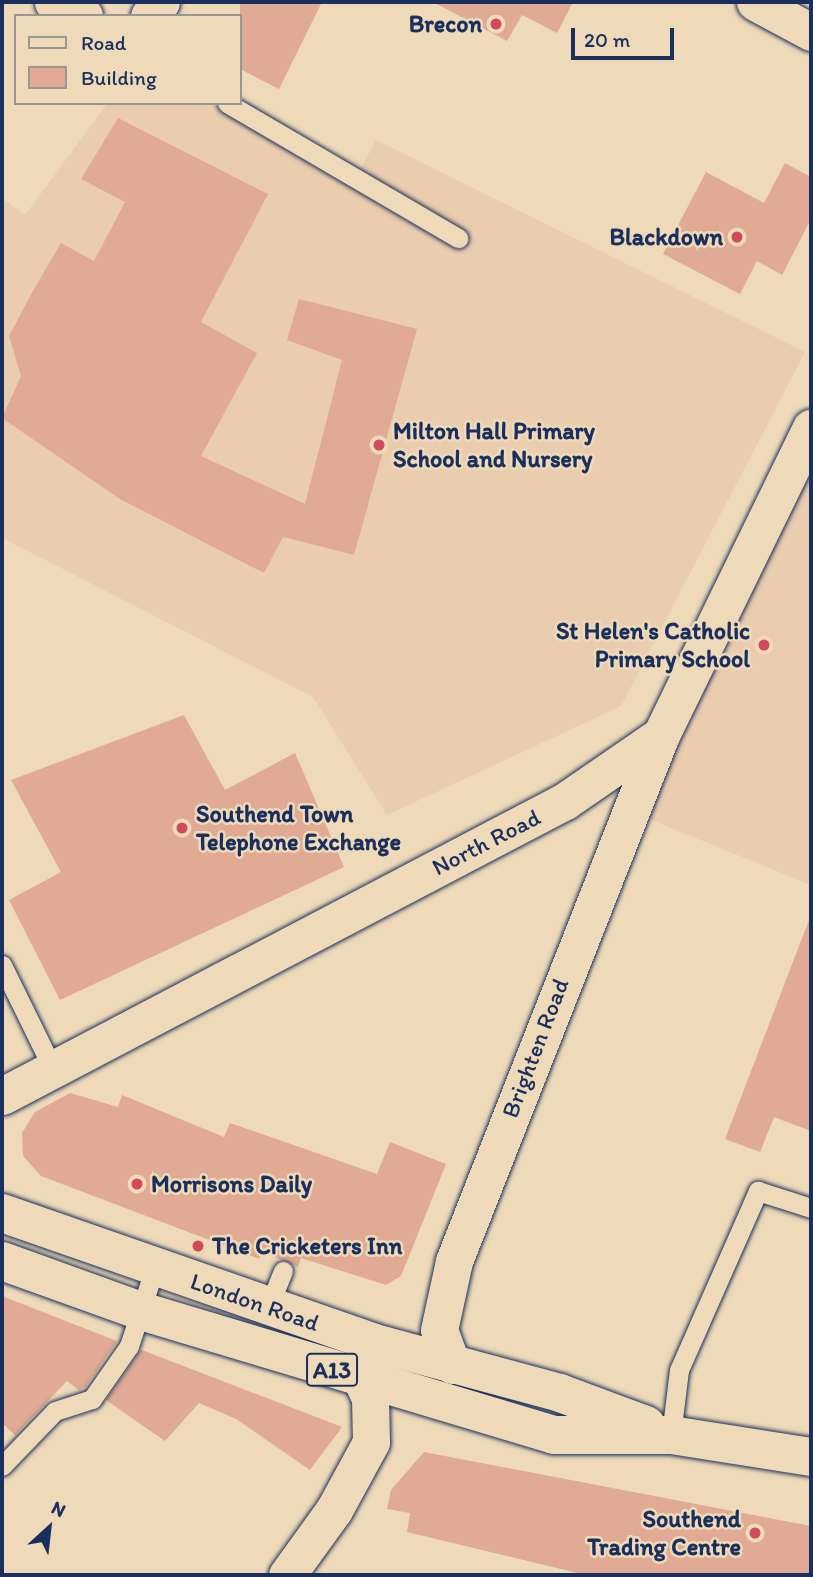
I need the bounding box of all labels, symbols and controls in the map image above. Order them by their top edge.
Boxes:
place label: Brecon [409,10,482,38]
legend [14,14,242,105]
scale bar [575,14,678,58]
marker: Brecon [488,16,504,32]
text: 20 m [584,27,630,52]
text: Road [81,30,126,55]
text: Building [81,65,157,90]
place label: Blackdown [609,223,723,251]
marker: Blackdown [729,229,745,245]
place label: Milton Hall Primary School and Nursery [393,417,594,473]
marker: Milton Hall Primary School and Nursery [371,437,387,453]
place label: St Helen's Catholic Primary School [557,617,750,673]
marker: St Helen's Catholic Primary School [756,637,772,653]
place label: Southend Town Telephone Exchange [196,800,402,856]
street label: North Road [427,803,545,881]
marker: Southend Town Telephone Exchange [174,820,190,836]
street label: Brighten Road [495,974,575,1122]
place label: Morrisons Daily [151,1170,312,1198]
marker: Morrisons Daily [129,1176,145,1192]
place label: The Cricketers Inn [212,1232,402,1260]
marker: The Cricketers Inn [190,1238,206,1254]
street label: London Road [187,1267,323,1337]
road number: A13 [306,1350,358,1390]
north arrow [14,1493,84,1563]
text: N [48,1496,70,1522]
place label: Southend Trading Centre [587,1505,741,1561]
marker: Southend Trading Centre [747,1525,763,1541]

